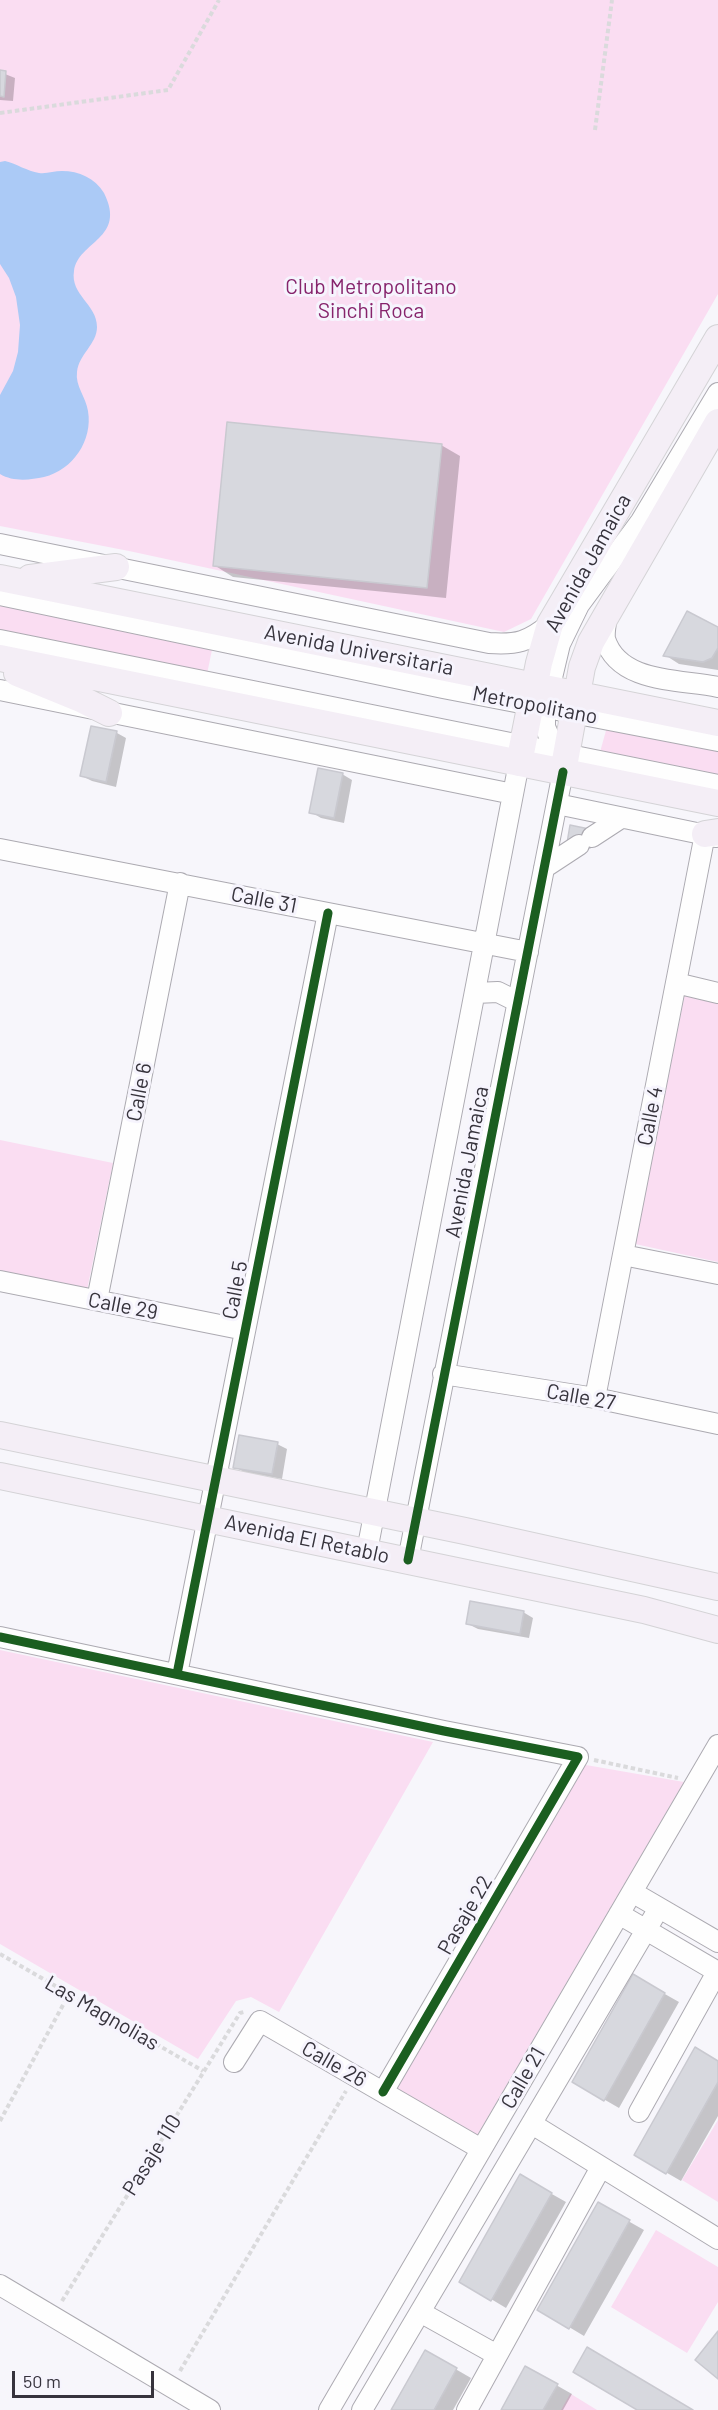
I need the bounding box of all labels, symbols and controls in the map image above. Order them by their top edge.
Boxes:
park label: Club Metropolitano Sinchi Roca [285,274,457,324]
street label: Avenida Jamaica [540,490,636,636]
street label: Avenida Universitaria [262,619,456,681]
street label: Metropolitano [470,681,600,729]
street label: Calle 31 [229,881,299,919]
street label: Calle 6 [121,1061,157,1123]
street label: Avenida Jamaica [440,1084,494,1240]
street label: Calle 4 [632,1084,668,1148]
street label: Calle 5 [217,1259,253,1321]
street label: Calle 29 [86,1287,160,1325]
street label: Calle 27 [545,1379,617,1415]
street label: Avenida El Retablo [222,1509,392,1569]
street label: Pasaje 22 [432,1871,498,1959]
street label: Las Magnolias [40,1970,164,2056]
street label: Calle 26 [297,2035,371,2093]
street label: Calle 21 [495,2043,551,2113]
street label: Pasaje 110 [117,2110,187,2200]
scale bar [15,2359,158,2397]
text: 50 m [23,2370,61,2392]

